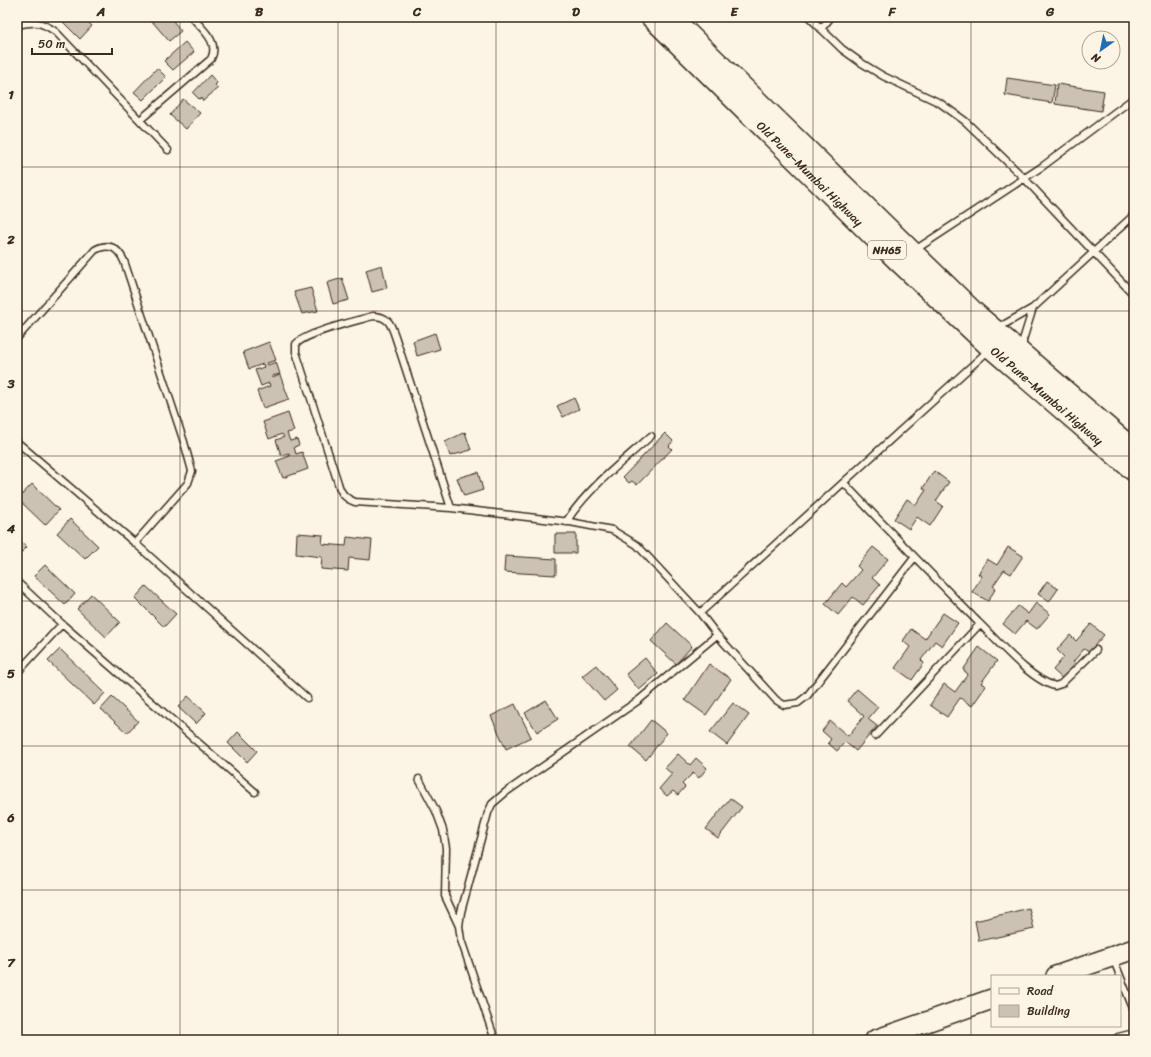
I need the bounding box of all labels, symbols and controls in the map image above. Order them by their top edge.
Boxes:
text: A [96,0,105,23]
text: B [255,0,264,23]
text: C [412,0,422,23]
text: D [572,0,580,23]
text: E [730,0,739,23]
text: F [887,0,896,23]
text: G [1045,0,1055,23]
scale bar [32,30,112,56]
north arrow [1081,30,1121,70]
text: 50 m [38,33,65,55]
text: N [1087,48,1105,69]
text: 1 [8,83,14,106]
street label: Old Pune–Mumbai Highway [751,116,869,233]
text: 2 [6,228,15,251]
road number: NH65 [868,241,906,259]
street label: Old Pune–Mumbai Highway [985,341,1109,452]
text: 3 [6,372,15,395]
text: 4 [6,517,16,540]
text: 5 [7,662,15,685]
text: 6 [6,806,15,829]
text: 7 [7,951,16,974]
legend [991,975,1121,1027]
text: Road [1027,980,1054,1002]
text: Building [1027,1000,1070,1022]

